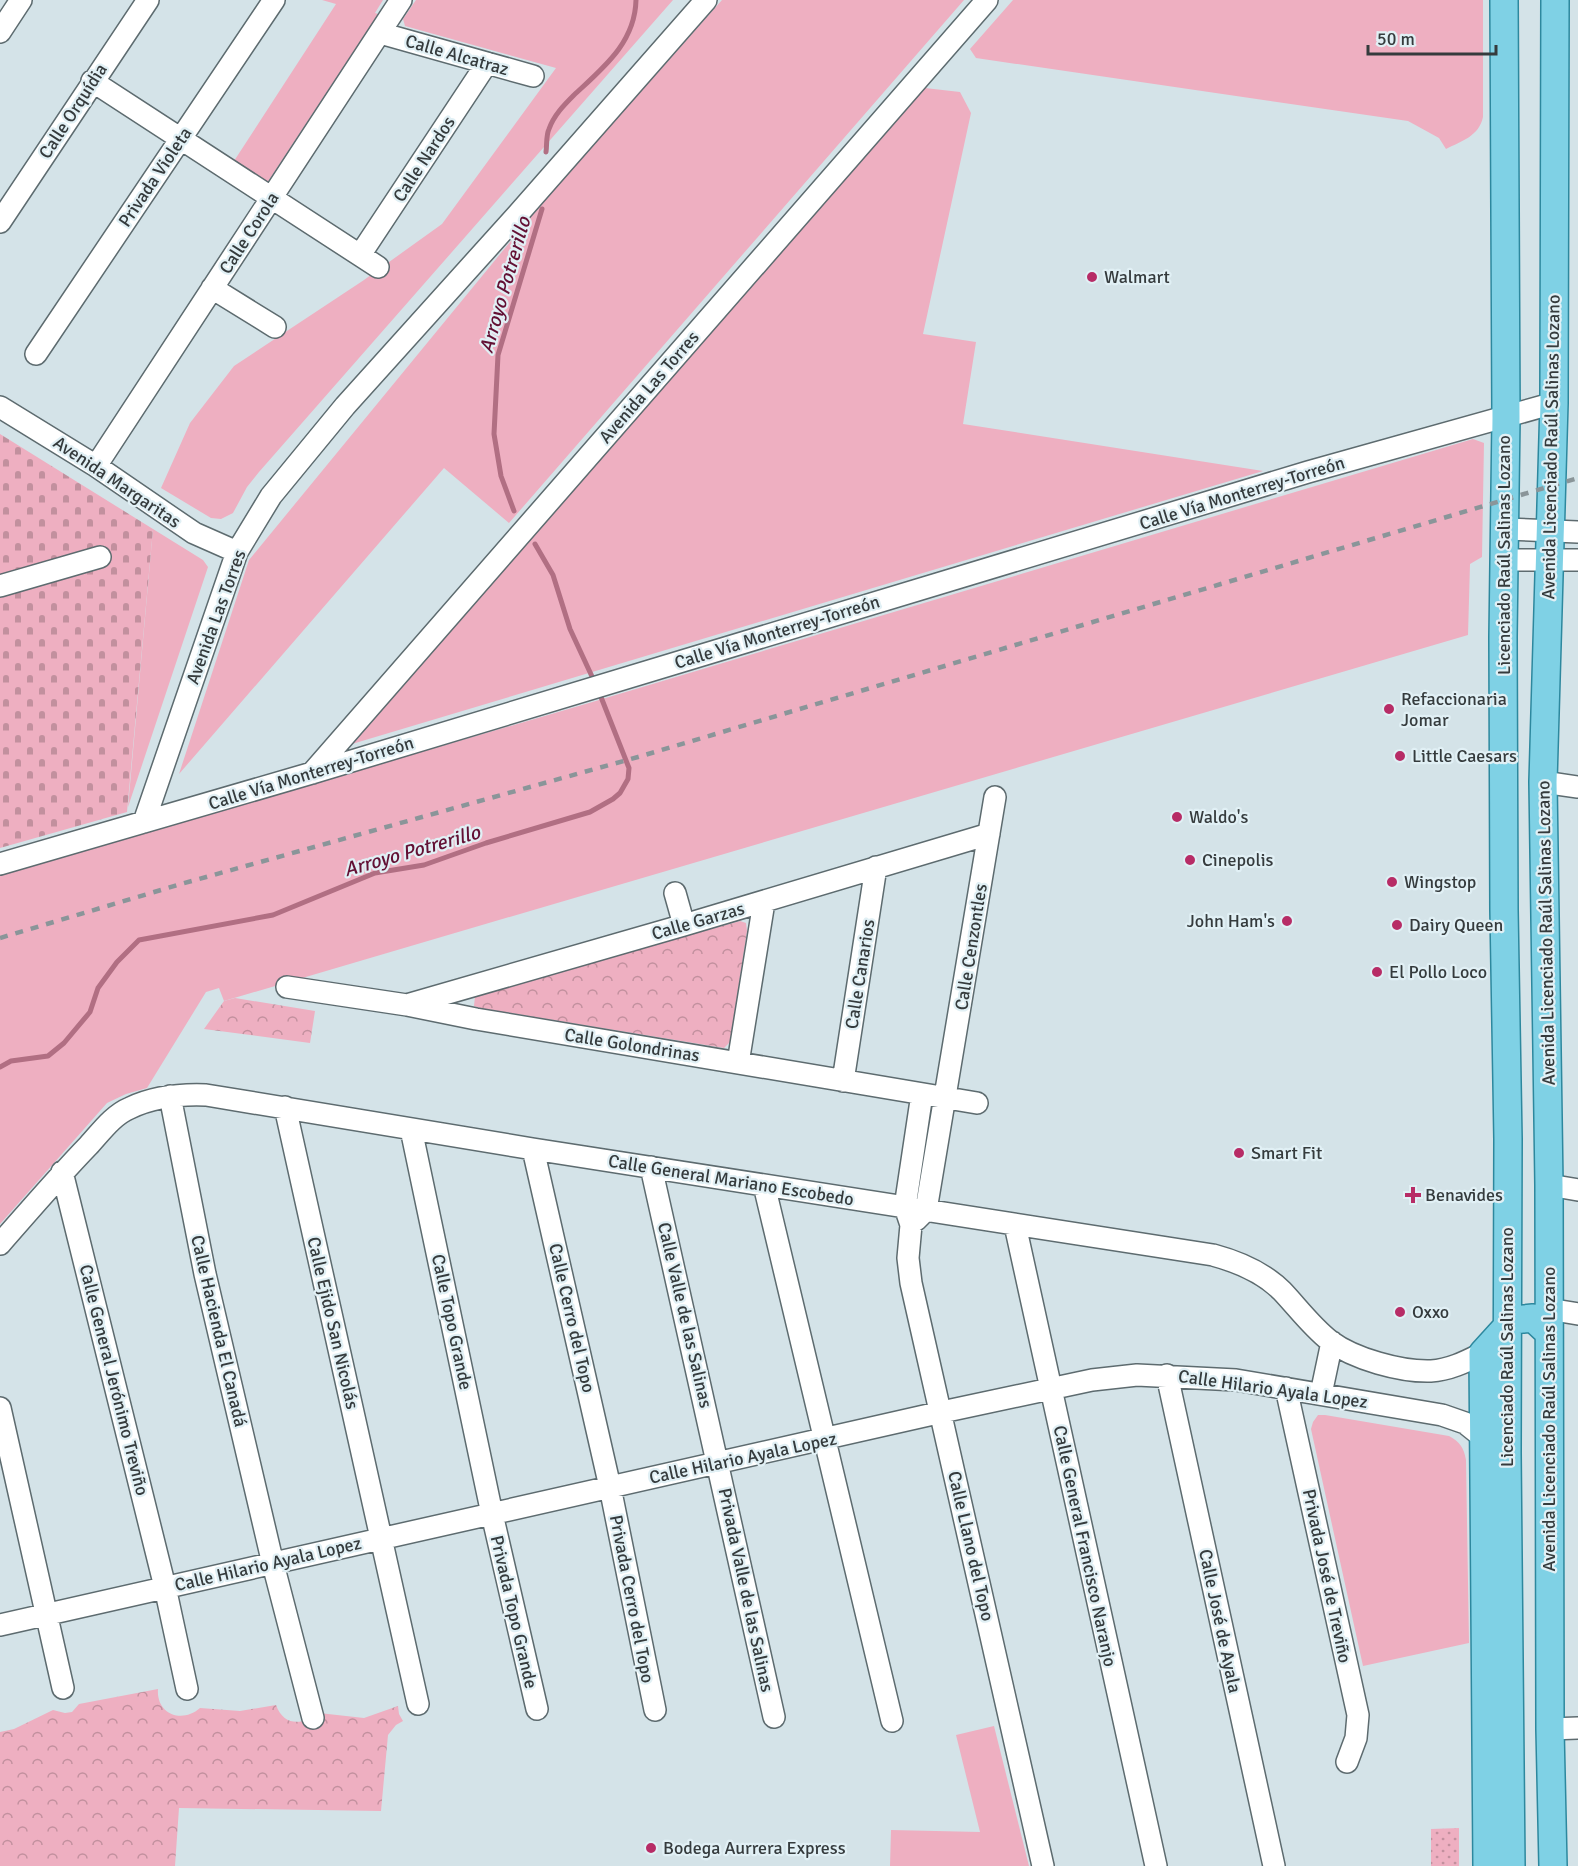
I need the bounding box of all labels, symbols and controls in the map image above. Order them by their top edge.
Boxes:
scale bar [1368,18,1496,56]
text: 50 m [1377,28,1415,50]
street label: Calle Alcatraz [403,30,511,80]
street label: Calle Orquídia [34,59,112,163]
street label: Calle Nardos [388,112,460,206]
street label: Privada Violeta [114,123,196,231]
street label: Calle Corola [214,188,284,278]
water label: Arroyo Potrerillo [474,213,537,356]
place label: Walmart [1104,266,1170,288]
marker: Walmart [1085,270,1099,284]
street label: Avenida Licenciado Raúl Salinas Lozano [1537,294,1565,600]
street label: Avenida Las Torres [594,326,704,448]
street label: Avenida Margaritas [49,431,185,533]
street label: Licenciado Raúl Salinas Lozano [1493,435,1515,675]
street label: Calle Vía Monterrey-Torreón [1137,451,1347,535]
street label: Avenida Las Torres [181,547,251,687]
street label: Calle Vía Monterrey-Torreón [672,590,882,674]
place label: Refaccionaria Jomar [1401,688,1507,731]
marker: Refaccionaria Jomar [1382,702,1396,716]
street label: Calle Vía Monterrey-Torreón [206,731,416,815]
place label: Little Caesars [1412,745,1517,767]
marker: Little Caesars [1393,749,1407,763]
street label: Avenida Licenciado Raúl Salinas Lozano [1532,780,1560,1086]
place label: Waldo's [1189,806,1249,828]
marker: Waldo's [1170,810,1184,824]
water label: Arroyo Potrerillo [341,819,484,882]
place label: Cinepolis [1202,849,1274,871]
marker: Cinepolis [1183,853,1197,867]
place label: Wingstop [1404,871,1476,893]
marker: Wingstop [1385,875,1399,889]
street label: Calle Cenzontles [950,882,992,1012]
street label: Calle Garzas [649,897,747,945]
place label: John Ham's [1187,910,1275,932]
marker: John Ham's [1280,914,1294,928]
place label: Dairy Queen [1409,914,1503,936]
street label: Calle Canarios [840,917,880,1030]
marker: Dairy Queen [1390,918,1404,932]
place label: El Pollo Loco [1389,961,1487,983]
marker: El Pollo Loco [1370,965,1384,979]
street label: Calle Golondrinas [563,1023,701,1067]
place label: Smart Fit [1251,1142,1322,1164]
marker: Smart Fit [1232,1146,1246,1160]
street label: Calle General Mariano Escobedo [607,1150,855,1210]
place label: Benavides [1425,1184,1503,1206]
marker: Benavides [1406,1188,1420,1202]
street label: Calle Valle de las Salinas [653,1220,717,1410]
street label: Licenciado Raúl Salinas Lozano [1496,1227,1518,1467]
street label: Calle Hacienda El Canadá [186,1233,252,1429]
street label: Calle Ejido San Nicolás [302,1235,364,1411]
street label: Calle Cerro del Topo [544,1241,600,1395]
street label: Calle Topo Grande [427,1252,477,1392]
street label: Calle General Jerónimo Treviño [75,1262,153,1498]
street label: Avenida Licenciado Raúl Salinas Lozano [1538,1267,1560,1571]
place label: Oxxo [1412,1301,1449,1323]
marker: Oxxo [1393,1305,1407,1319]
street label: Calle Hilario Ayala Lopez [1177,1365,1369,1413]
street label: Calle General Francisco Naranjo [1049,1423,1121,1669]
street label: Calle Hilario Ayala Lopez [647,1427,839,1489]
street label: Calle Llano del Topo [943,1469,999,1623]
street label: Privada Valle de las Salinas [714,1486,778,1694]
street label: Privada José de Treviño [1298,1487,1356,1665]
street label: Privada Cerro del Topo [605,1513,659,1685]
street label: Calle Hilario Ayala Lopez [172,1532,364,1596]
street label: Privada Topo Grande [486,1533,542,1691]
street label: Calle José de Ayala [1194,1547,1246,1695]
place label: Bodega Aurrera Express [663,1837,846,1859]
marker: Bodega Aurrera Express [644,1841,658,1855]

